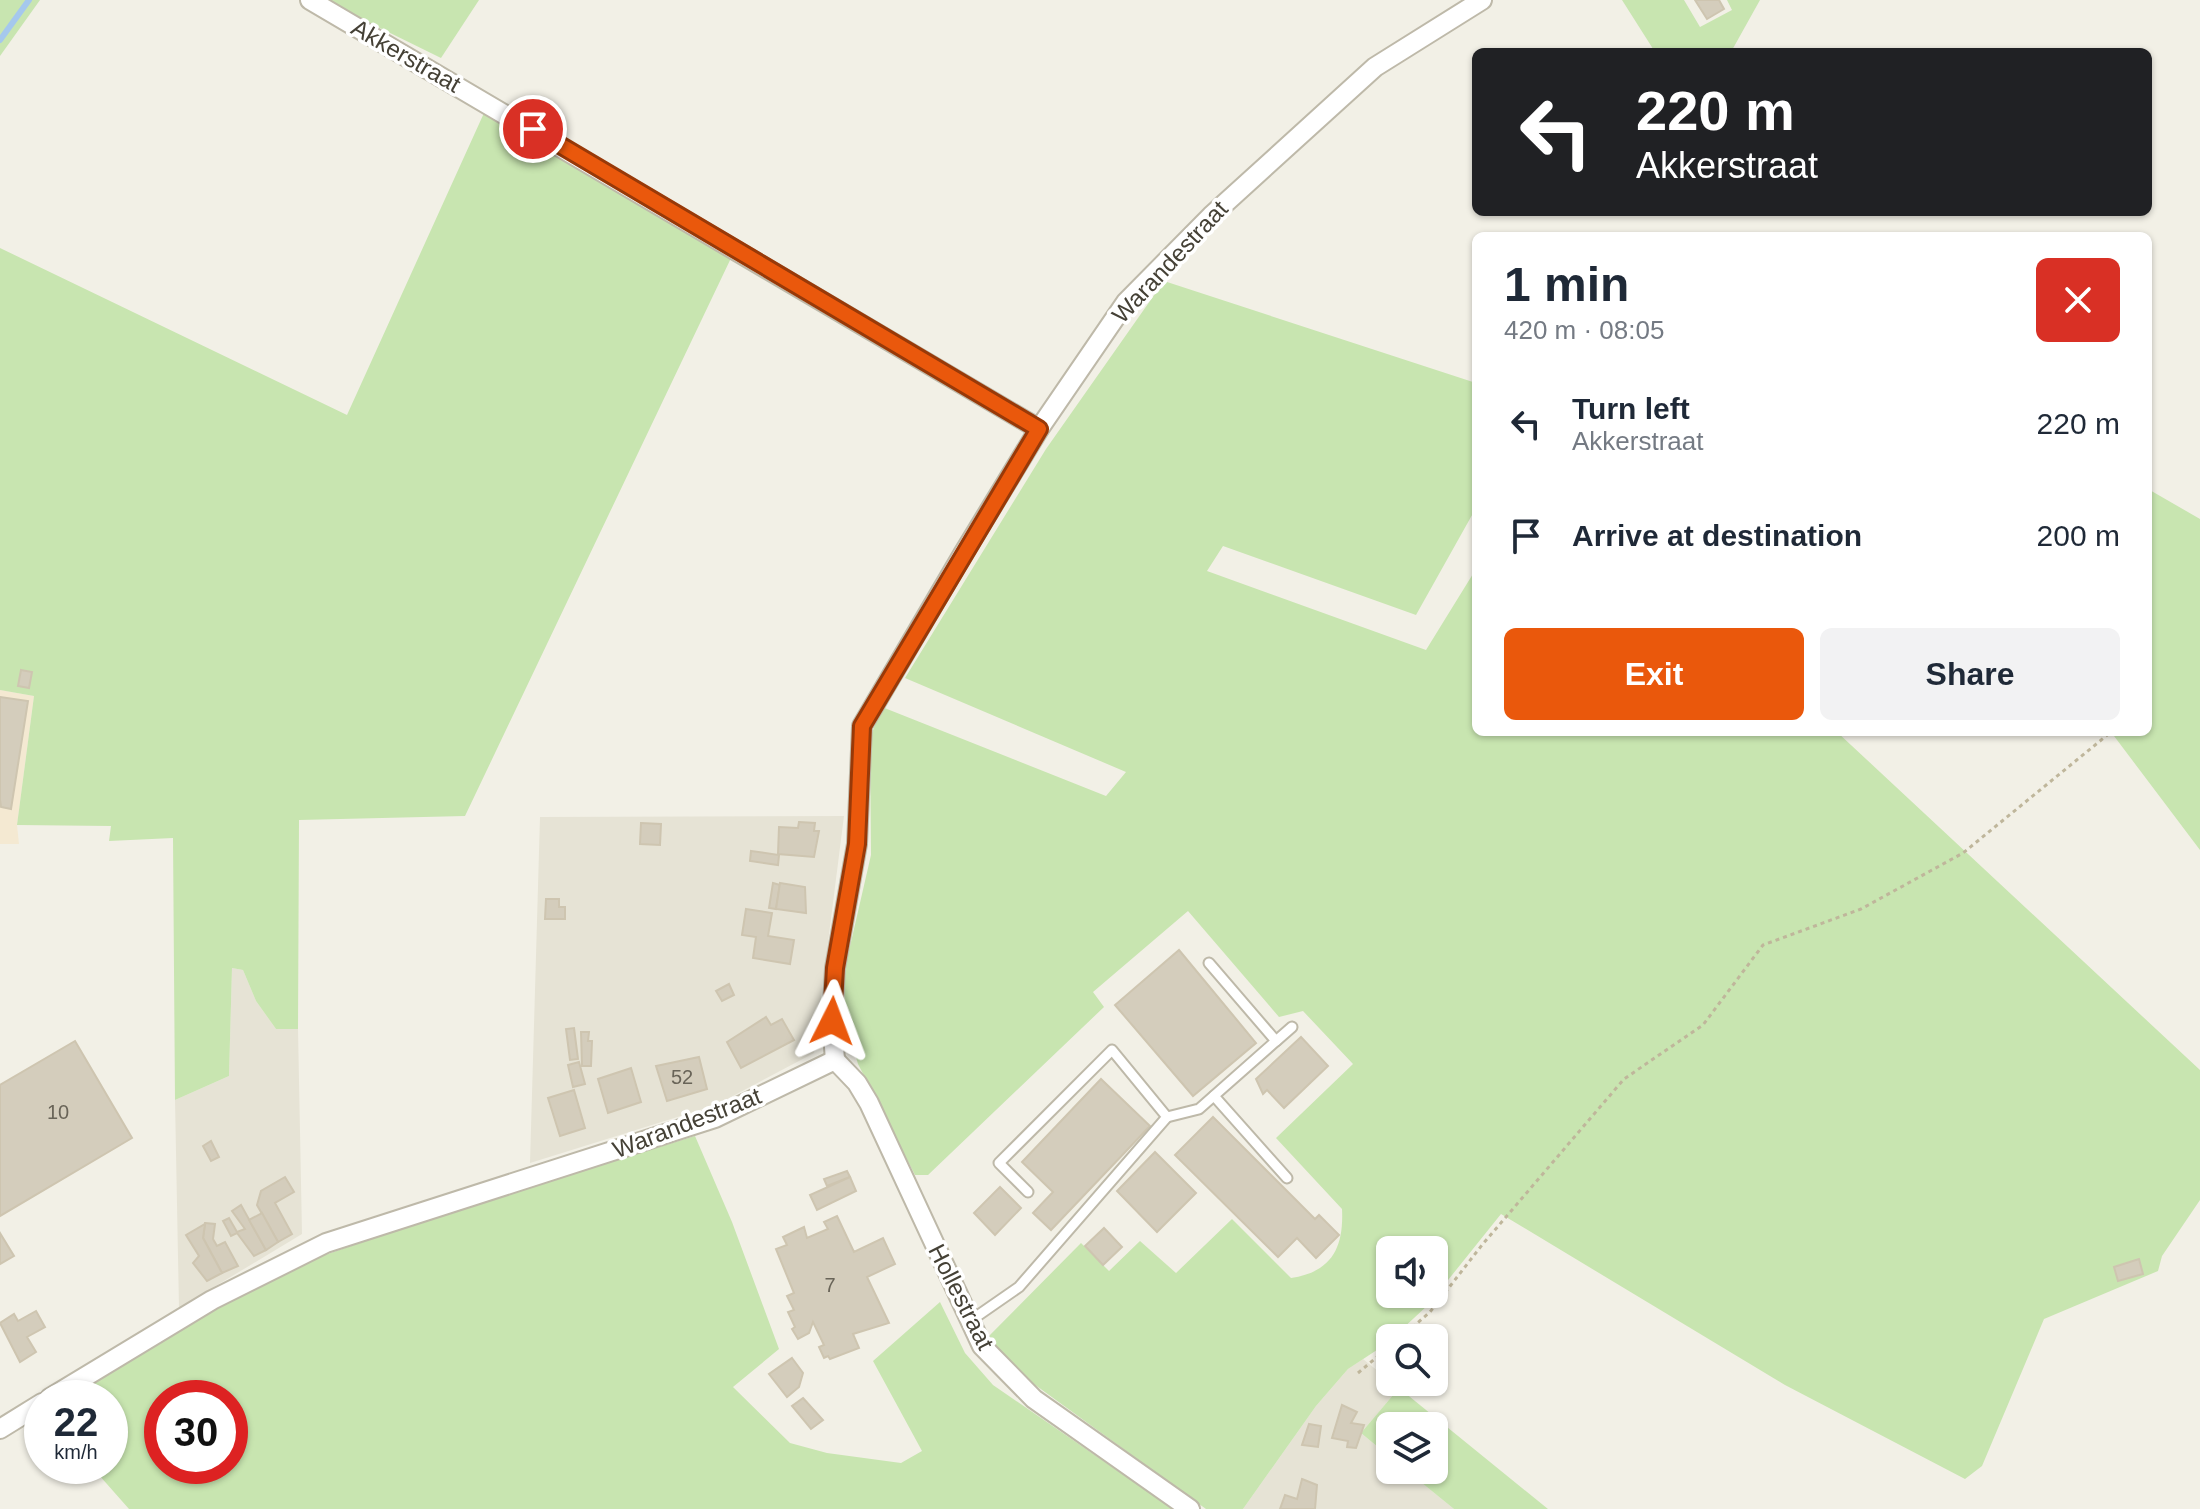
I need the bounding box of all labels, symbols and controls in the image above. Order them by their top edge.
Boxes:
street label: Akkerstraat [347,14,466,98]
text: 220 m [1636,79,1795,142]
icon: left [1504,80,1608,184]
pin [499,95,567,163]
icon: arrive [511,107,555,151]
text: Akkerstraat [1636,145,1818,186]
street label: Warandestraat [1106,195,1233,328]
text: 1 min [1504,258,1629,311]
button: close [2036,258,2120,342]
text: 420 m · 08:05 [1504,315,1664,345]
text: Turn left [1572,392,1690,425]
icon: left [1504,402,1548,446]
text: 220 m [2037,407,2120,440]
text: Akkerstraat [1572,426,1704,456]
icon: arrive [1504,514,1548,558]
text: Arrive at destination [1572,519,1862,552]
text: 200 m [2037,519,2120,552]
button: Exit [1504,628,1804,720]
button: Share [1820,628,2120,720]
position arrow [790,979,874,1063]
house number: 52 [671,1066,693,1088]
street label: Warandestraat [609,1082,765,1163]
house number: 10 [47,1101,69,1123]
map controls [1376,1236,1448,1484]
button: sound [1376,1236,1448,1308]
street label: Hollestraat [923,1240,1000,1354]
house number: 7 [824,1274,836,1296]
button: search [1376,1324,1448,1396]
speed limit sign: 30 [144,1380,248,1484]
text: 22 [54,1400,98,1444]
button: layers [1376,1412,1448,1484]
text: km/h [54,1441,98,1463]

